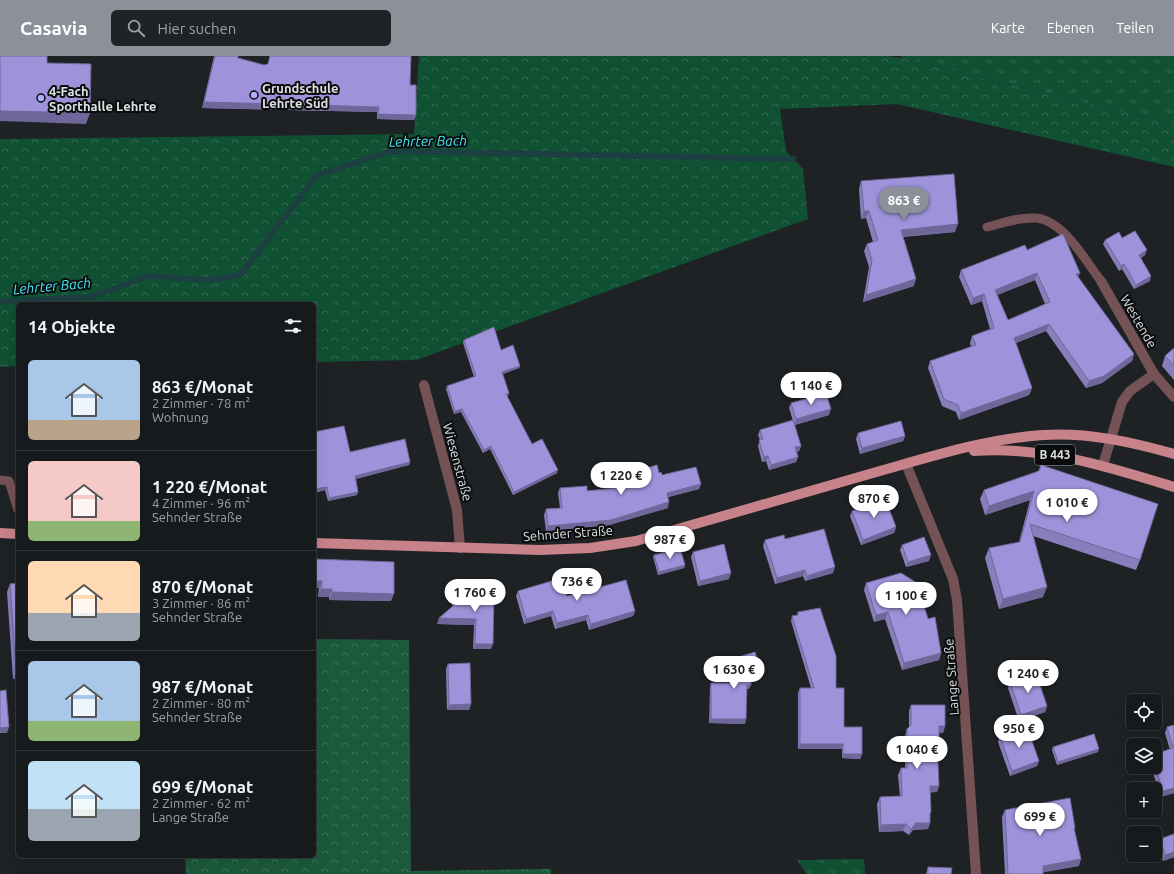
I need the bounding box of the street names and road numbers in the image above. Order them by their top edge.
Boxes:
street label: Westende [1118,292,1160,350]
street label: Wiesenstraße [441,421,475,503]
road number: B 443 [1035,445,1075,465]
street label: Sehnder Straße [523,523,613,543]
street label: Lange Straße [941,638,961,716]

